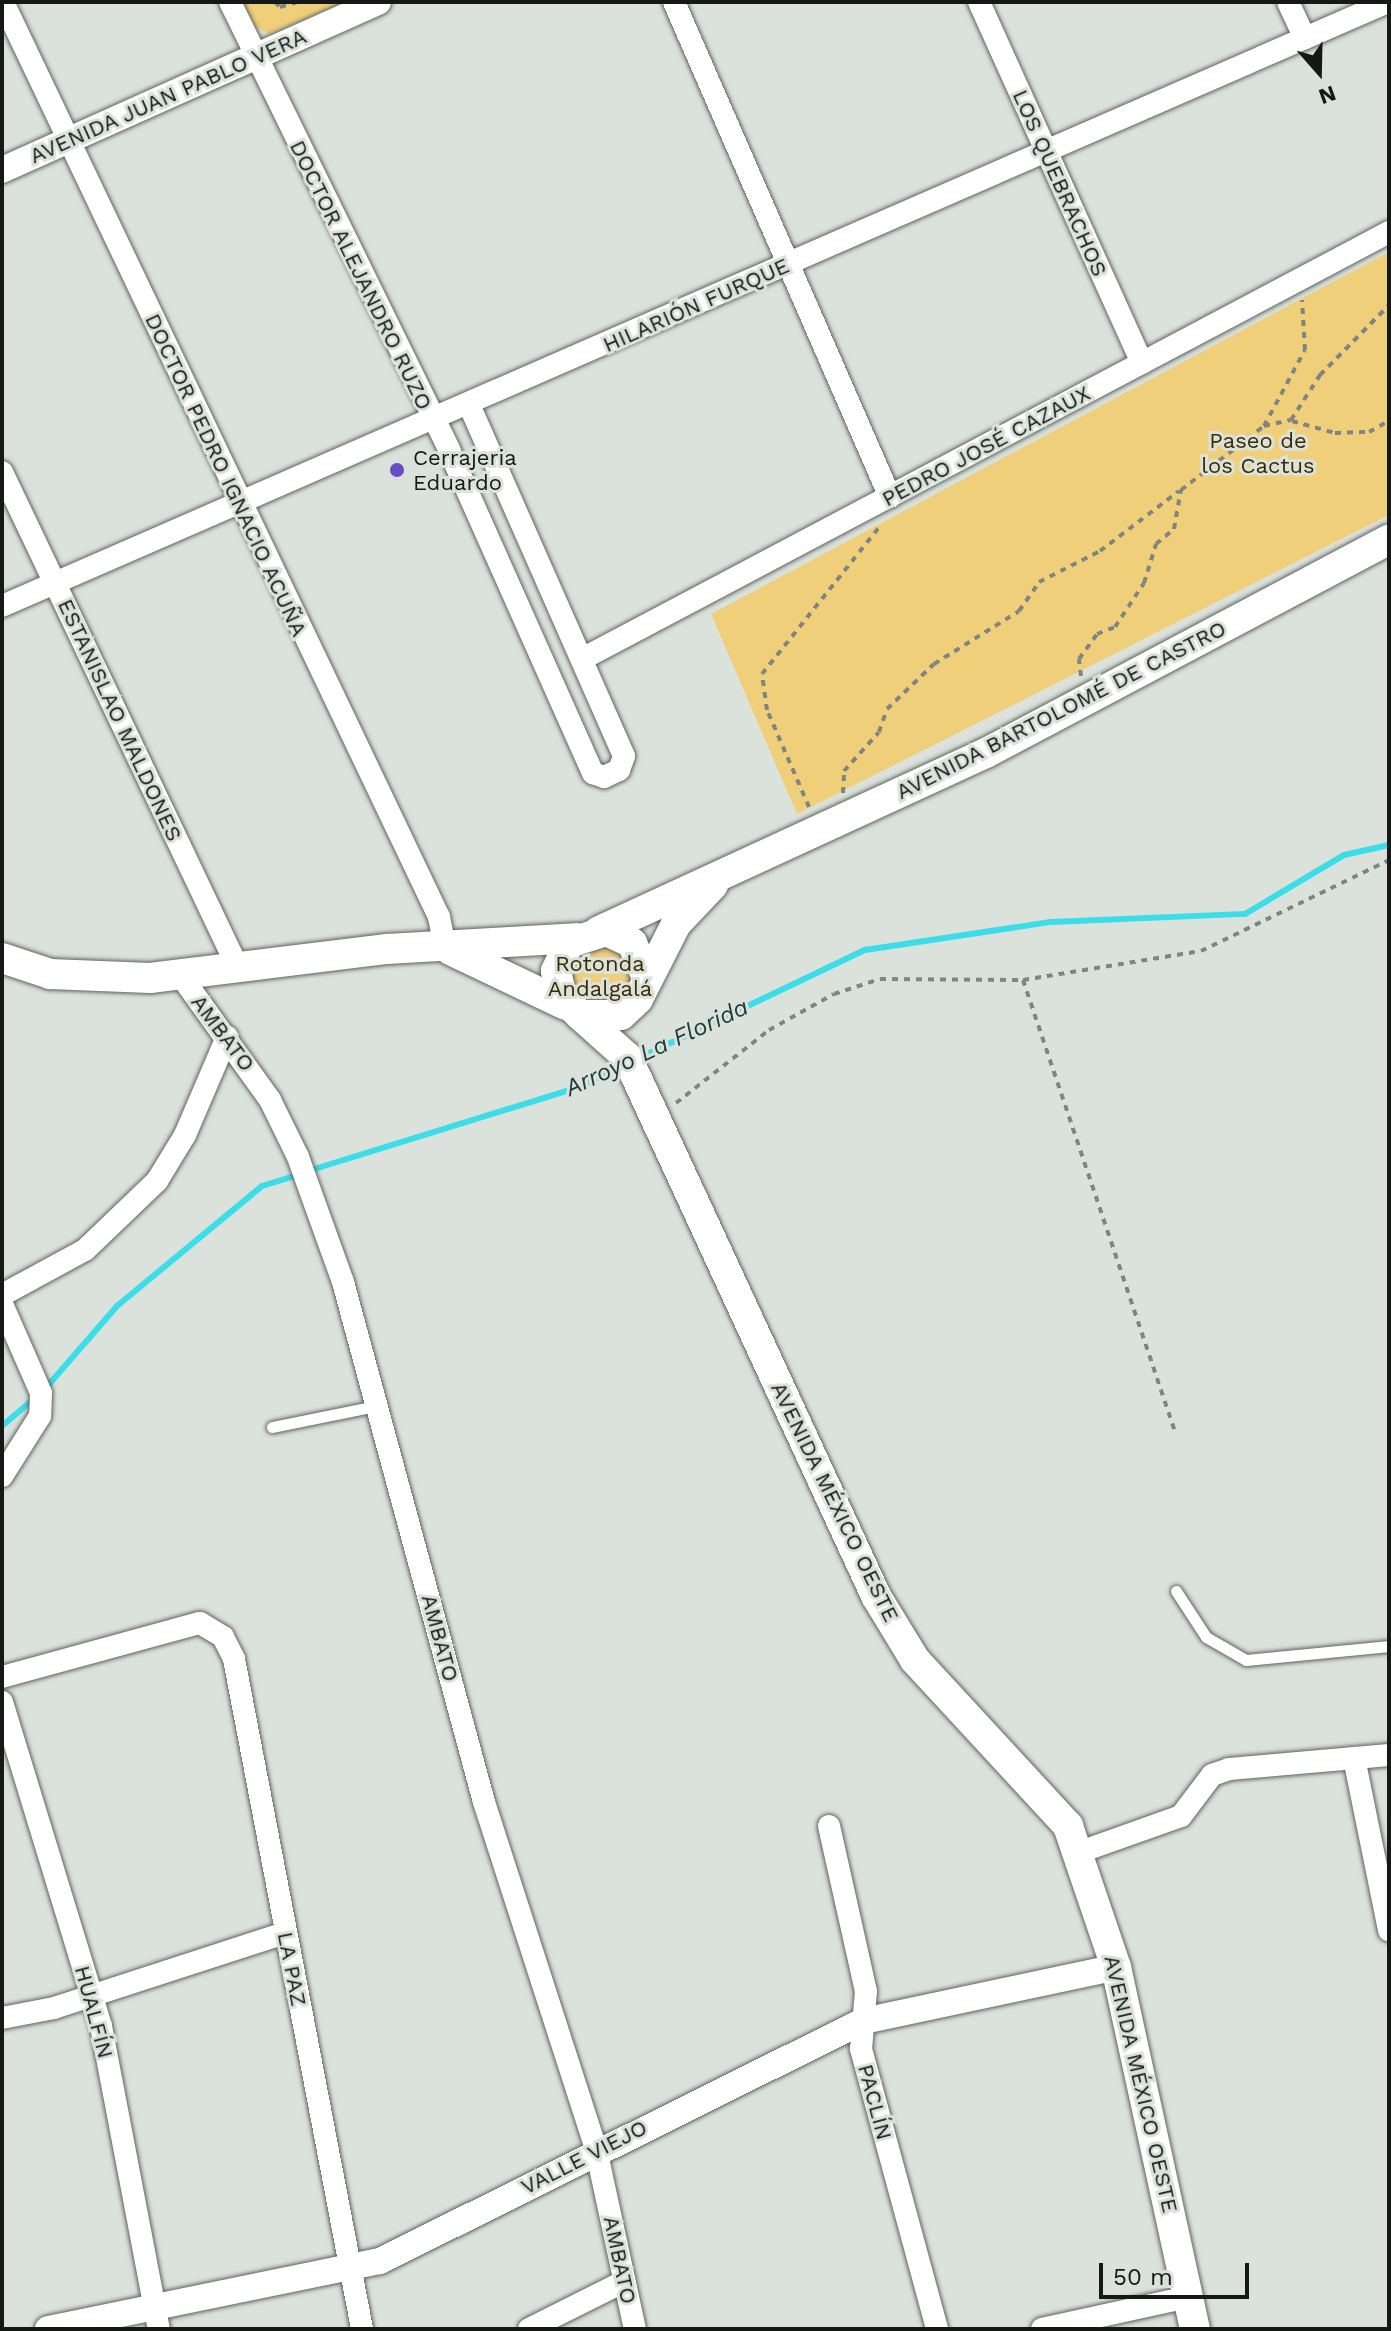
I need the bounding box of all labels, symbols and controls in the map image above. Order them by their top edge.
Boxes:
street label: AVENIDA JUAN PABLO VERA [24,22,312,170]
north arrow [1279,32,1359,112]
text: N [1315,80,1339,110]
street label: LOS QUEBRACHOS [1007,86,1113,280]
street label: DOCTOR ALEJANDRO RUZO [284,136,438,414]
street label: HILARIÓN FURQUE [599,252,793,358]
street label: DOCTOR PEDRO IGNACIO ACUÑA [139,309,313,641]
street label: PEDRO JOSÉ CAZAUX [877,380,1095,512]
park label: Paseo de los Cactus [1201,427,1315,478]
place label: Cerrajeria Eduardo [413,444,517,496]
marker: Cerrajeria Eduardo [388,461,406,479]
street label: ESTANISLAO MALDONES [52,595,188,845]
street label: AVENIDA BARTOLOMÉ DE CASTRO [891,615,1231,805]
park label: Rotonda Andalgalá [548,950,652,1002]
street label: AMBATO [186,989,260,1077]
water label: Arroyo La Florida [561,993,753,1103]
street label: AVENIDA MÉXICO OESTE [765,1377,905,1627]
street label: AMBATO [416,1591,464,1685]
street label: LA PAZ [272,1929,312,2009]
street label: AVENIDA MÉXICO OESTE [1098,1952,1184,2216]
street label: HUALFÍN [69,1963,119,2061]
street label: PACLÍN [852,2061,898,2143]
street label: VALLE VIEJO [516,2114,652,2200]
street label: AMBATO [598,2214,642,2306]
scale bar [1103,2247,1253,2297]
text: 50 m [1113,2263,1173,2291]

